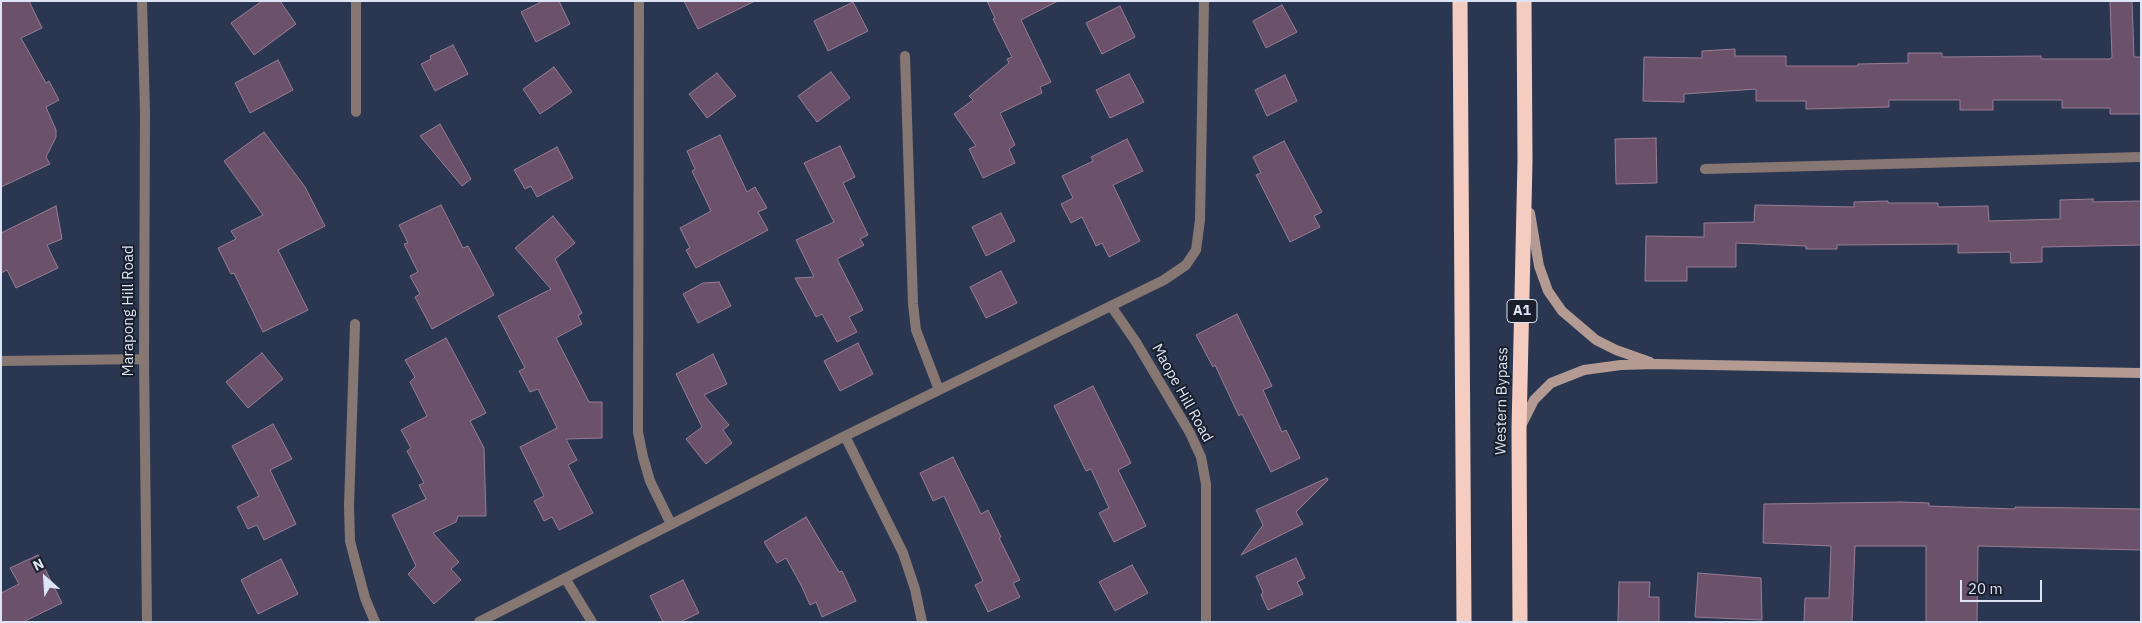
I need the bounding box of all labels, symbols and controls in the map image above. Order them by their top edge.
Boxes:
street label: Marapong Hill Road [120,245,138,377]
road number: A1 [1507,300,1537,322]
street label: Maope Hill Road [1148,341,1216,445]
street label: Western Bypass [1492,347,1512,455]
north arrow [20,553,70,603]
text: N [30,554,47,575]
scale bar [1962,570,2044,602]
text: 20 m [1968,579,2003,598]

